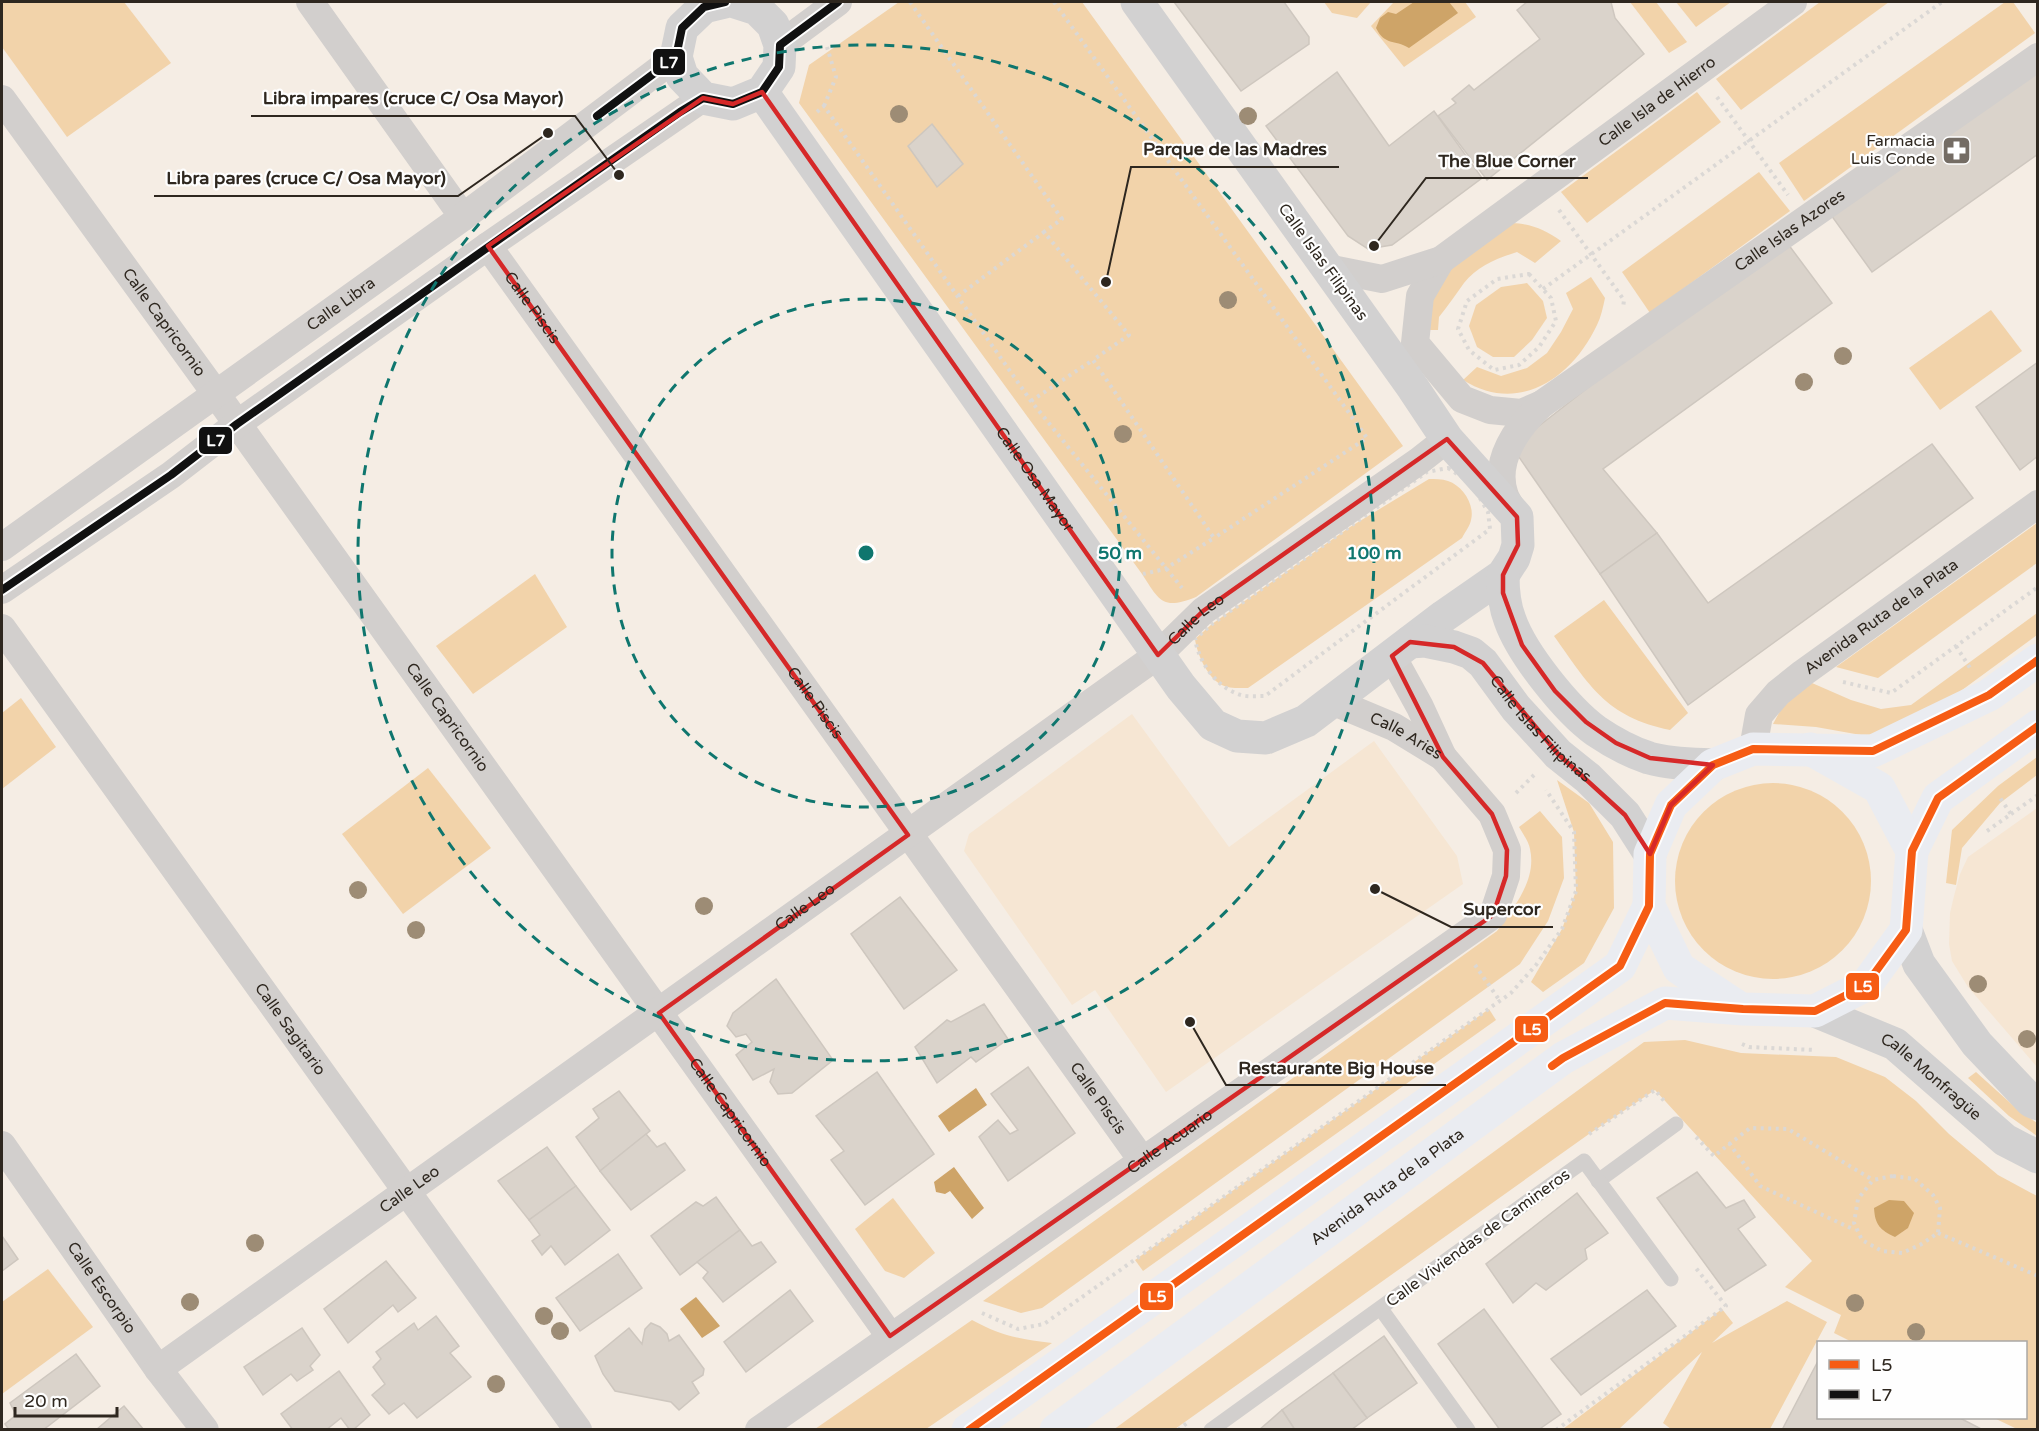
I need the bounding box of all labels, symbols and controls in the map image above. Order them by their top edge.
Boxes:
line badge: L7 [652,48,686,76]
street label: Calle Isla de Hierro [1594,52,1720,151]
text: L7 [659,53,679,73]
callout: Libra impares (cruce C/ Osa Mayor) [251,80,575,116]
text: Libra impares (cruce C/ Osa Mayor) [263,87,564,109]
callout: Parque de las Madres [1131,131,1339,167]
place label: Farmacia Luis Conde [1851,131,1935,169]
pharmacy icon: Farmacia Luis Conde [1940,134,1972,166]
text: Parque de las Madres [1143,138,1327,160]
callout: The Blue Corner [1426,142,1588,178]
text: The Blue Corner [1437,150,1577,172]
callout: Libra pares (cruce C/ Osa Mayor) [154,160,458,196]
text: Libra pares (cruce C/ Osa Mayor) [166,167,446,189]
street label: Calle Islas Azores [1731,185,1849,276]
street label: Calle Islas Filipinas [1274,199,1372,325]
street label: Calle Capricornio [118,264,210,381]
street label: Calle Piscis [500,268,565,348]
street label: Calle Libra [303,273,379,336]
street label: Calle Osa Mayor [991,423,1079,537]
line badge: L7 [198,426,233,455]
text: L7 [206,431,226,451]
text: 50 m [1098,542,1142,564]
text: 100 m [1346,542,1402,564]
centre of rings [856,543,876,563]
street label: Avenida Ruta de la Plata [1800,554,1962,679]
street label: Calle Leo [1164,589,1228,650]
street label: Calle Capricornio [402,659,493,776]
street label: Calle Piscis [783,663,848,743]
street label: Calle Islas Filipinas [1485,671,1595,787]
street label: Calle Aries [1367,708,1446,764]
street label: Calle Leo [771,879,839,935]
callout: Supercor [1451,891,1553,927]
text: Supercor [1463,898,1542,920]
line badge: L5 [1845,972,1880,1001]
text: L5 [1853,977,1873,997]
street label: Calle Sagitario [250,979,330,1079]
line badge: L5 [1514,1015,1549,1043]
text: L5 [1522,1020,1542,1040]
street label: Calle Monfragüe [1878,1029,1986,1125]
callout: Restaurante Big House [1226,1049,1446,1085]
street label: Calle Capricornio [684,1054,776,1171]
text: Restaurante Big House [1238,1057,1434,1079]
street label: Calle Piscis [1065,1058,1130,1138]
street label: Calle Acuario [1123,1105,1217,1179]
street label: Avenida Ruta de la Plata [1307,1124,1468,1250]
street label: Calle Leo [375,1161,444,1218]
street label: Calle Viviendas de Camineros [1382,1164,1574,1312]
street label: Calle Escorpio [63,1238,140,1338]
line badge: L5 [1139,1282,1174,1311]
text: L5 [1147,1287,1167,1307]
legend [1817,1341,2027,1419]
text: L5 [1871,1354,1893,1376]
scale bar [15,1380,117,1418]
text: L7 [1871,1384,1893,1406]
text: 20 m [24,1390,68,1412]

